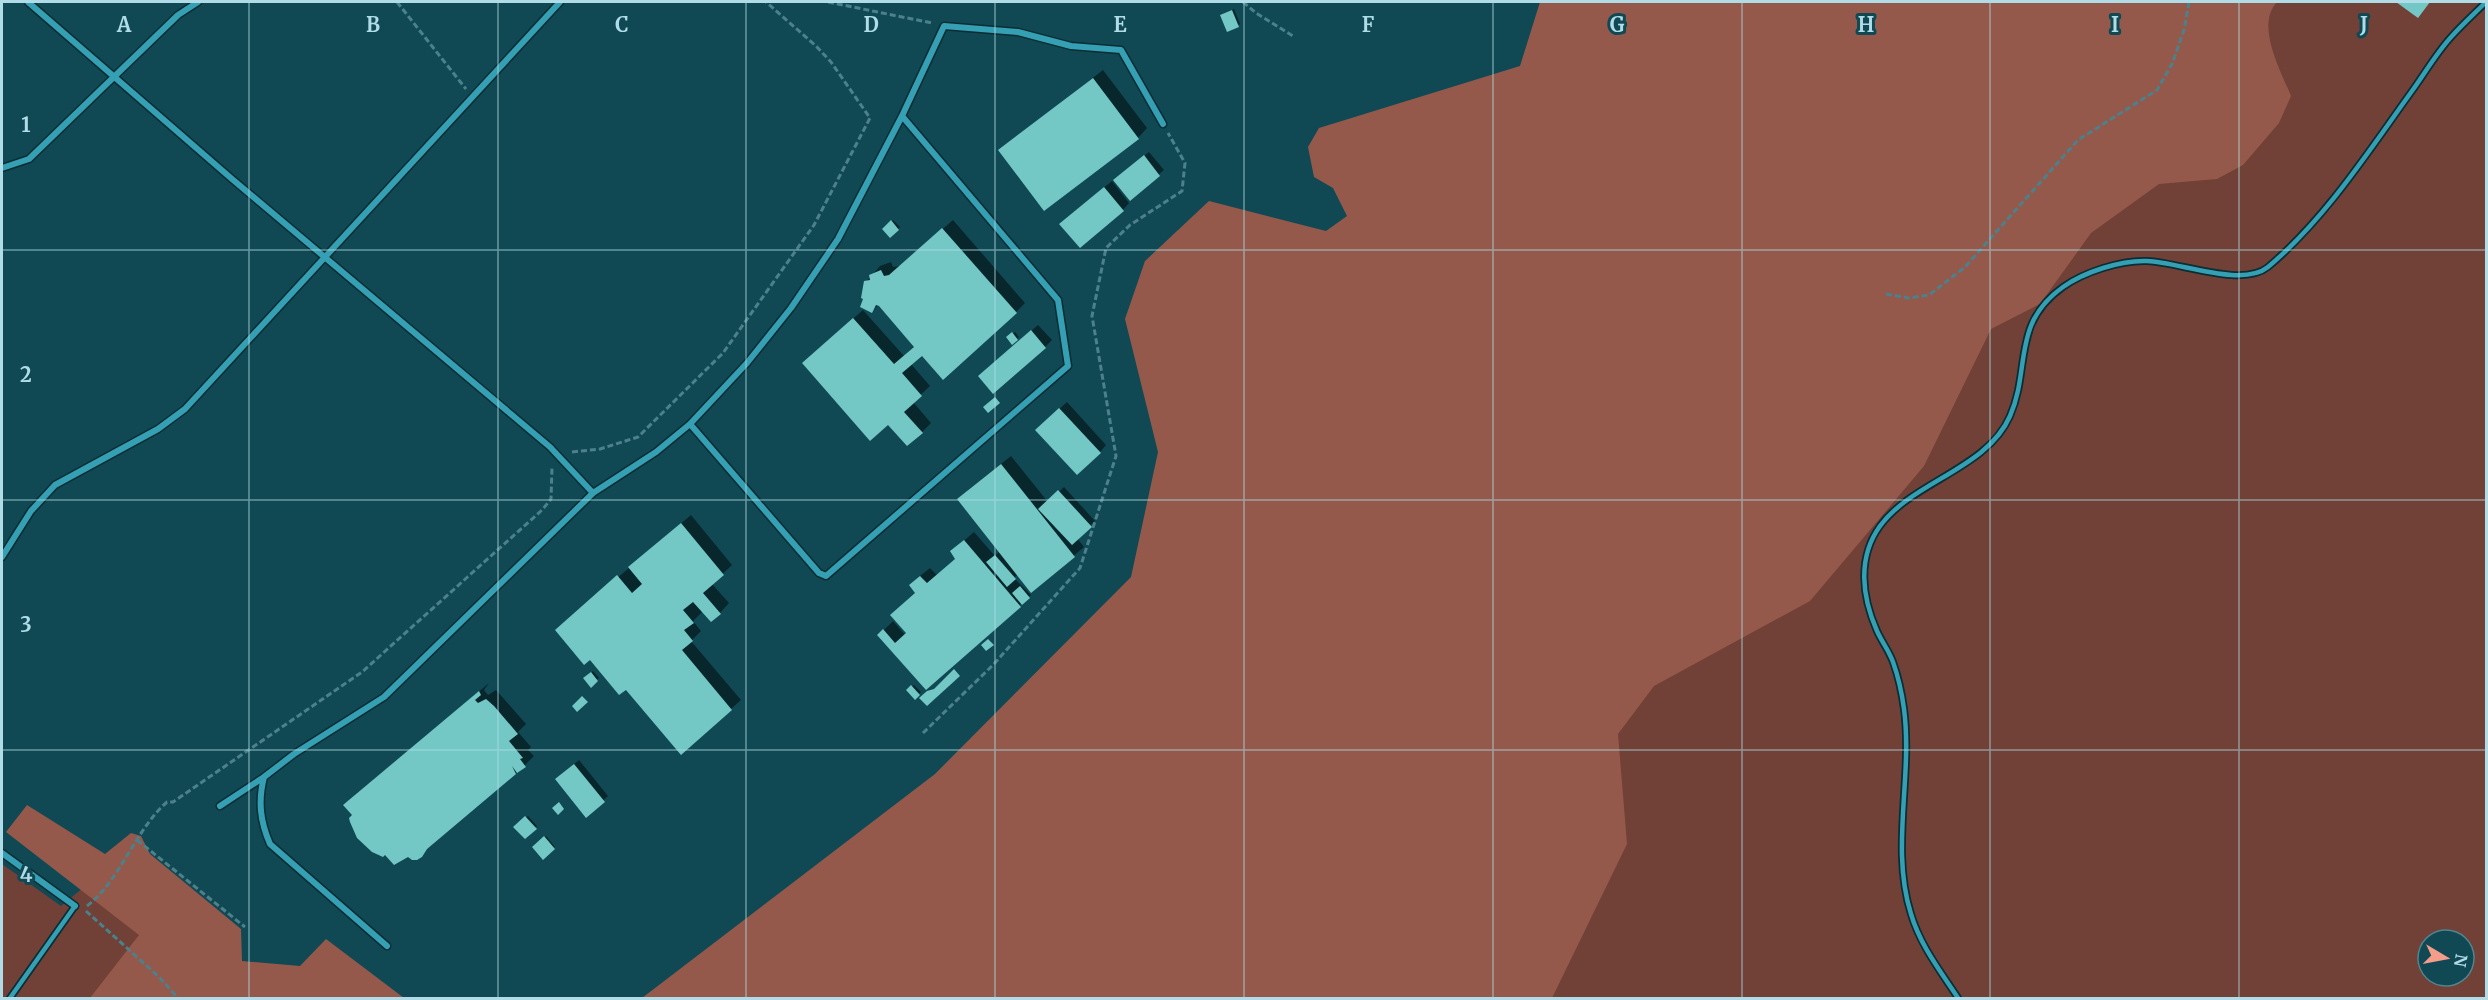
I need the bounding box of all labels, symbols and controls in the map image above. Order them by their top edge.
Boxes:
text: A [116,12,132,37]
text: B [366,12,380,37]
text: C [615,12,629,37]
text: D [863,12,879,37]
text: E [1113,12,1127,37]
text: F [1362,12,1375,37]
text: G [1610,12,1625,37]
text: H [1858,12,1874,37]
text: I [2111,12,2119,37]
text: J [2359,12,2368,37]
text: 1 [21,112,31,137]
text: 2 [20,362,32,387]
text: 3 [20,612,32,637]
text: 4 [20,862,33,887]
north arrow [2416,928,2476,988]
text: N [2450,953,2472,969]

